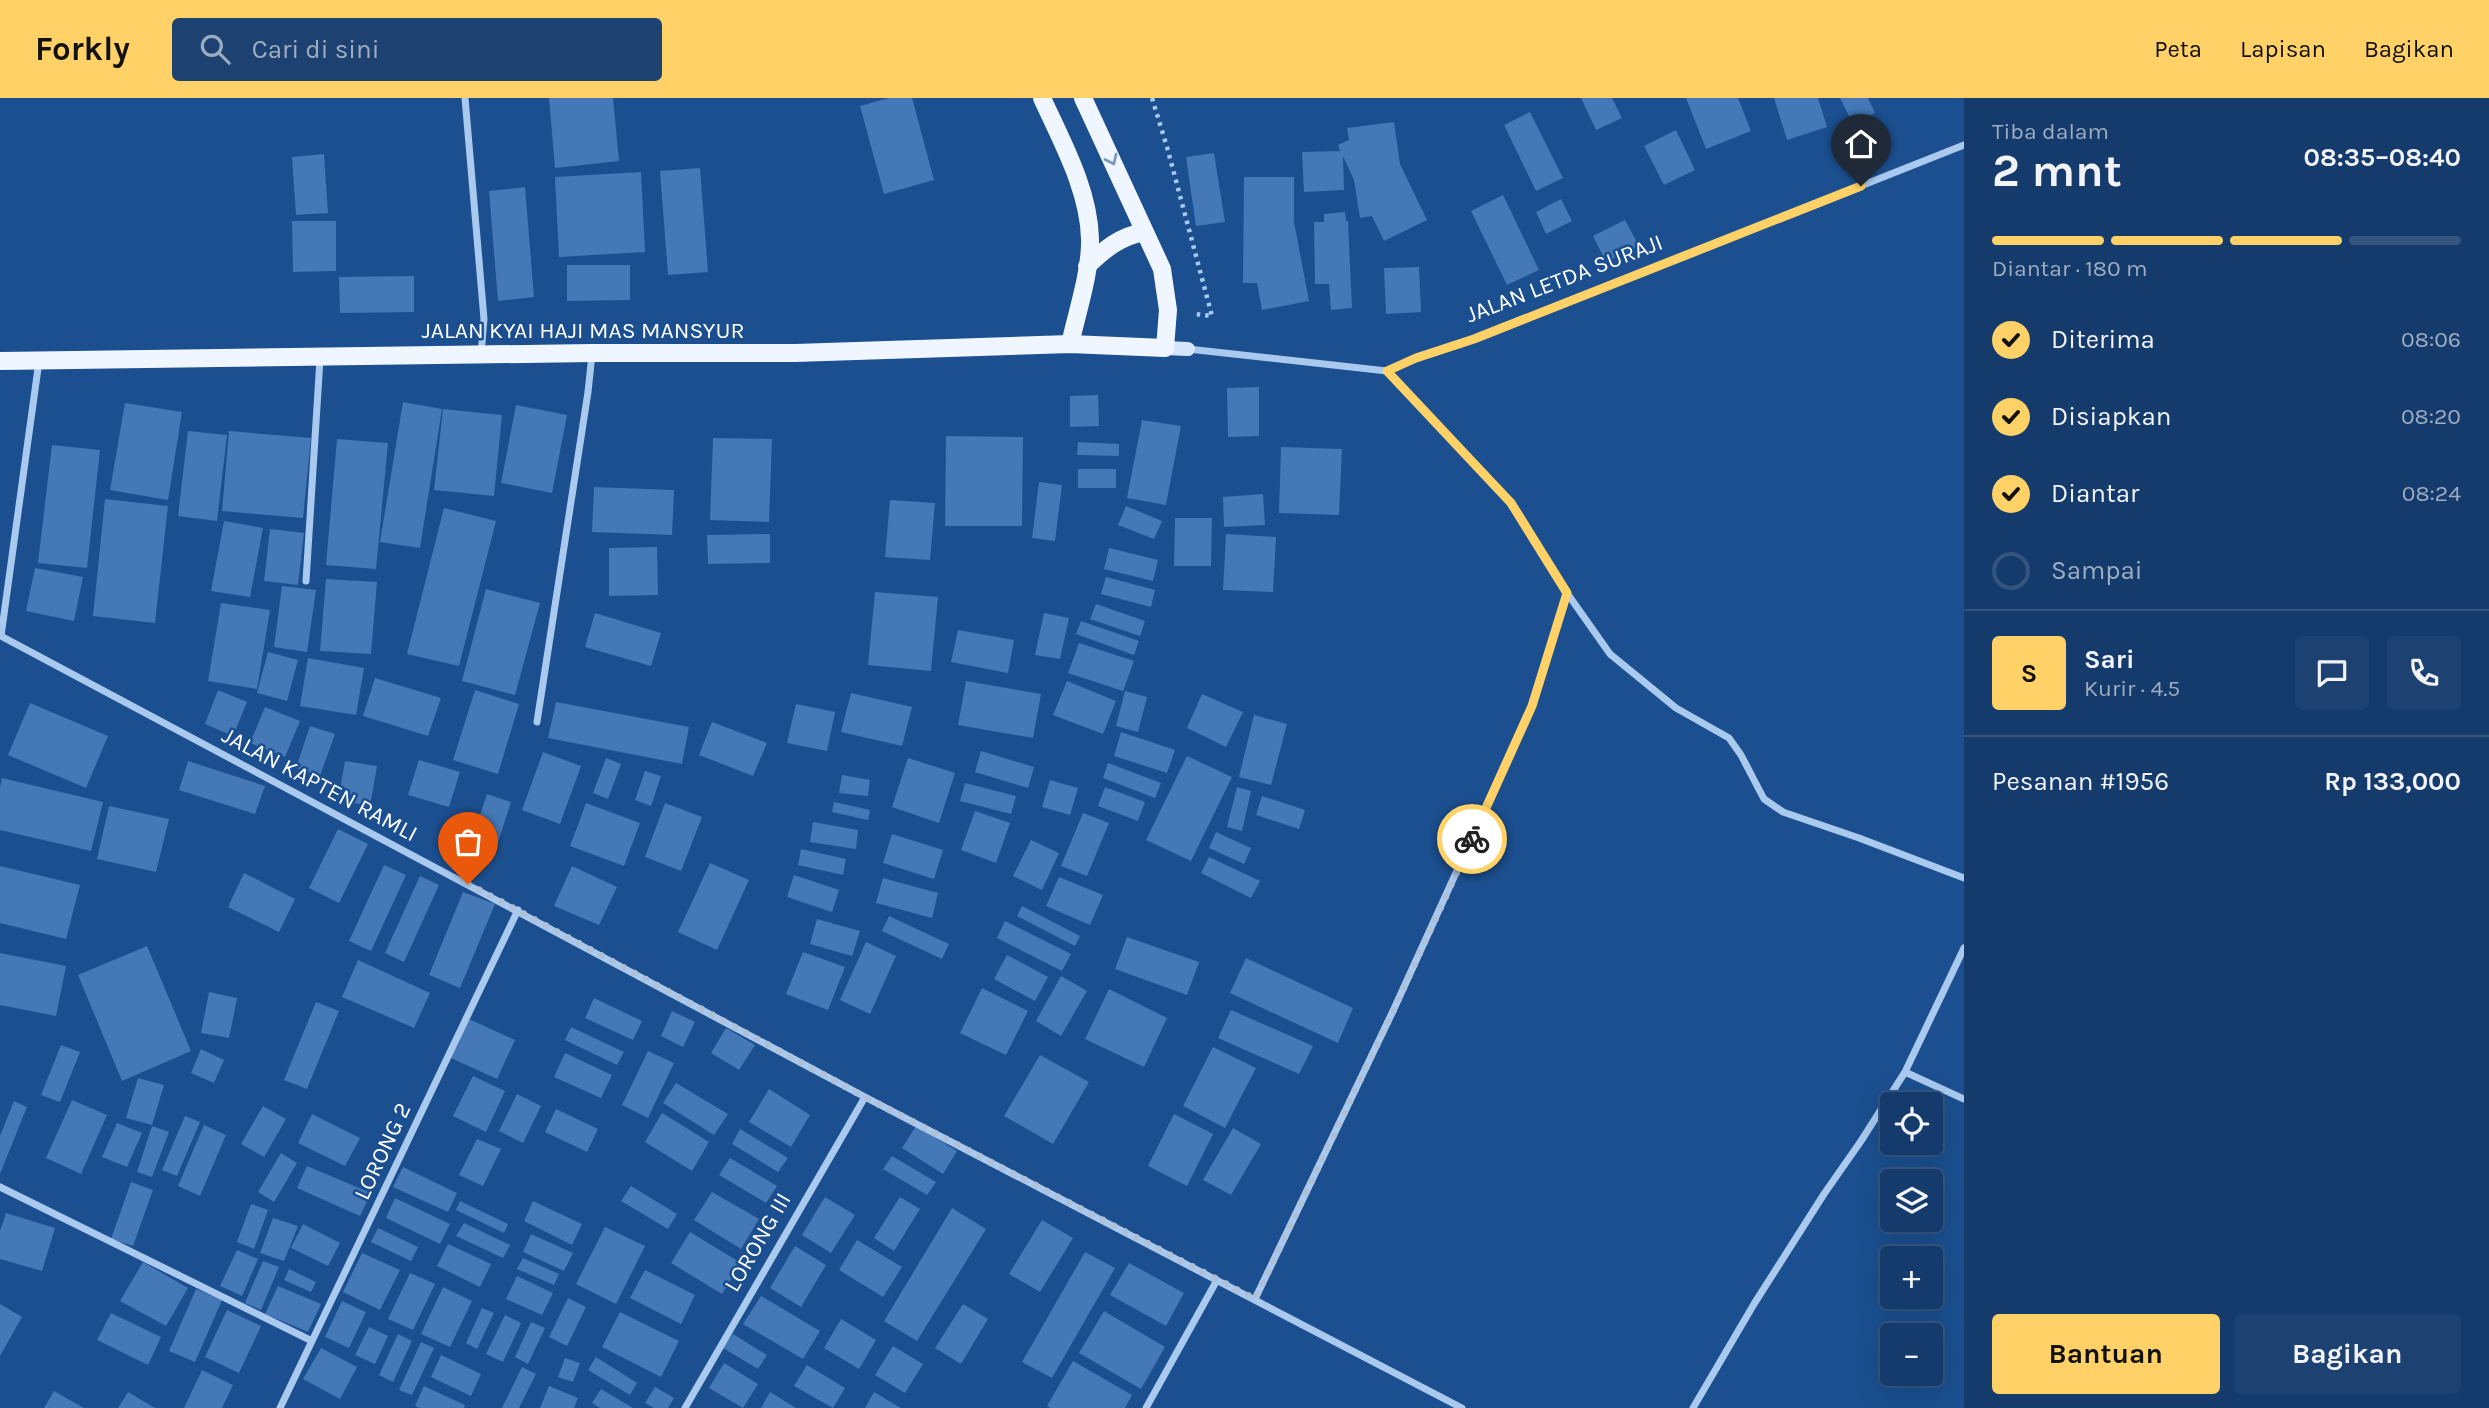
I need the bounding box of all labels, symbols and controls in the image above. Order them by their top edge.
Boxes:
search box [172,18,662,81]
text: Forkly [35,30,130,68]
icon: search [196,30,234,68]
text: Cari di sini [252,34,380,65]
text: Peta [2154,35,2202,63]
text: Lapisan [2240,35,2326,63]
text: Bagikan [2364,35,2454,63]
pin [1831,114,1891,186]
text: Tiba dalam [1992,118,2109,145]
icon: home [1842,125,1880,163]
text: 08:35–08:40 [2304,142,2461,173]
text: 2 mnt [1992,144,2122,198]
one-way arrow [1103,153,1117,165]
street label: JALAN LETDA SURAJI [1462,228,1666,328]
text: Diantar · 180 m [1992,255,2148,282]
street label: JALAN KYAI HAJI MAS MANSYUR [421,317,745,344]
icon: check [1992,321,2030,359]
text: Diterima [2051,324,2155,355]
text: 08:06 [2401,326,2461,353]
icon: check [1992,398,2030,436]
text: Disiapkan [2051,401,2171,432]
text: 08:20 [2401,403,2461,430]
icon: check [1992,475,2030,513]
text: Diantar [2051,478,2139,509]
text: 08:24 [2402,480,2461,507]
text: Sampai [2051,555,2143,586]
button: chat [2295,636,2369,710]
button: phone [2387,636,2461,710]
text: Sari [2084,644,2135,675]
text: S [2021,658,2037,689]
text: Kurir · 4.5 [2084,675,2180,702]
street label: JALAN KAPTEN RAMLI [218,722,422,847]
text: Pesanan #1956 [1992,766,2169,797]
text: Rp 133,000 [2324,766,2461,797]
courier [1437,804,1507,874]
pin [438,812,498,884]
icon: bike [1453,820,1491,858]
icon: bag [449,823,487,861]
map controls [1880,1092,1943,1386]
button: locate [1880,1092,1943,1155]
street label: LORONG 2 [348,1098,417,1204]
button: layers [1880,1169,1943,1232]
street label: LORONG III [718,1188,797,1297]
button: + [1880,1246,1943,1309]
button: Bantuan [1992,1314,2220,1394]
button: Bagikan [2234,1314,2461,1394]
button: − [1880,1323,1943,1386]

